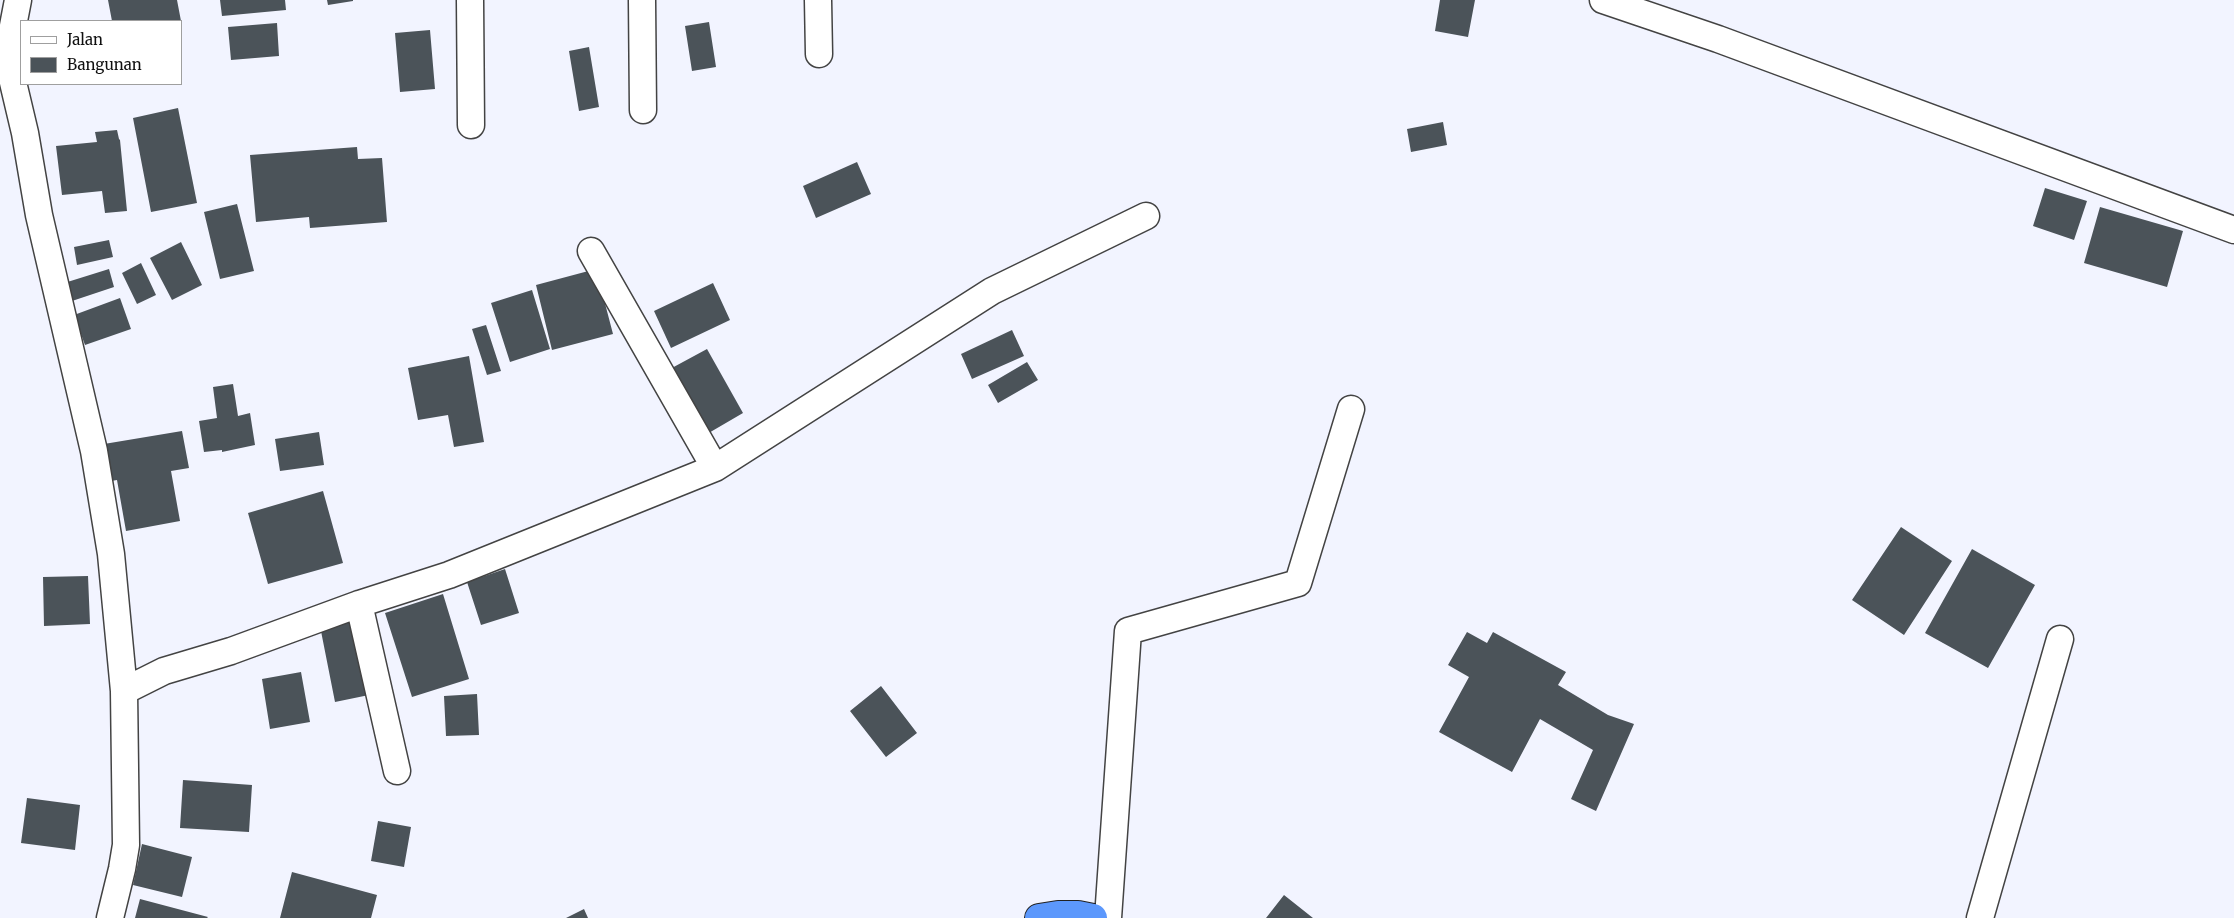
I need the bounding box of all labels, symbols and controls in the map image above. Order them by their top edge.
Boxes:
legend [20,20,182,85]
text: Jalan [67,30,103,49]
text: Bangunan [67,55,142,74]

